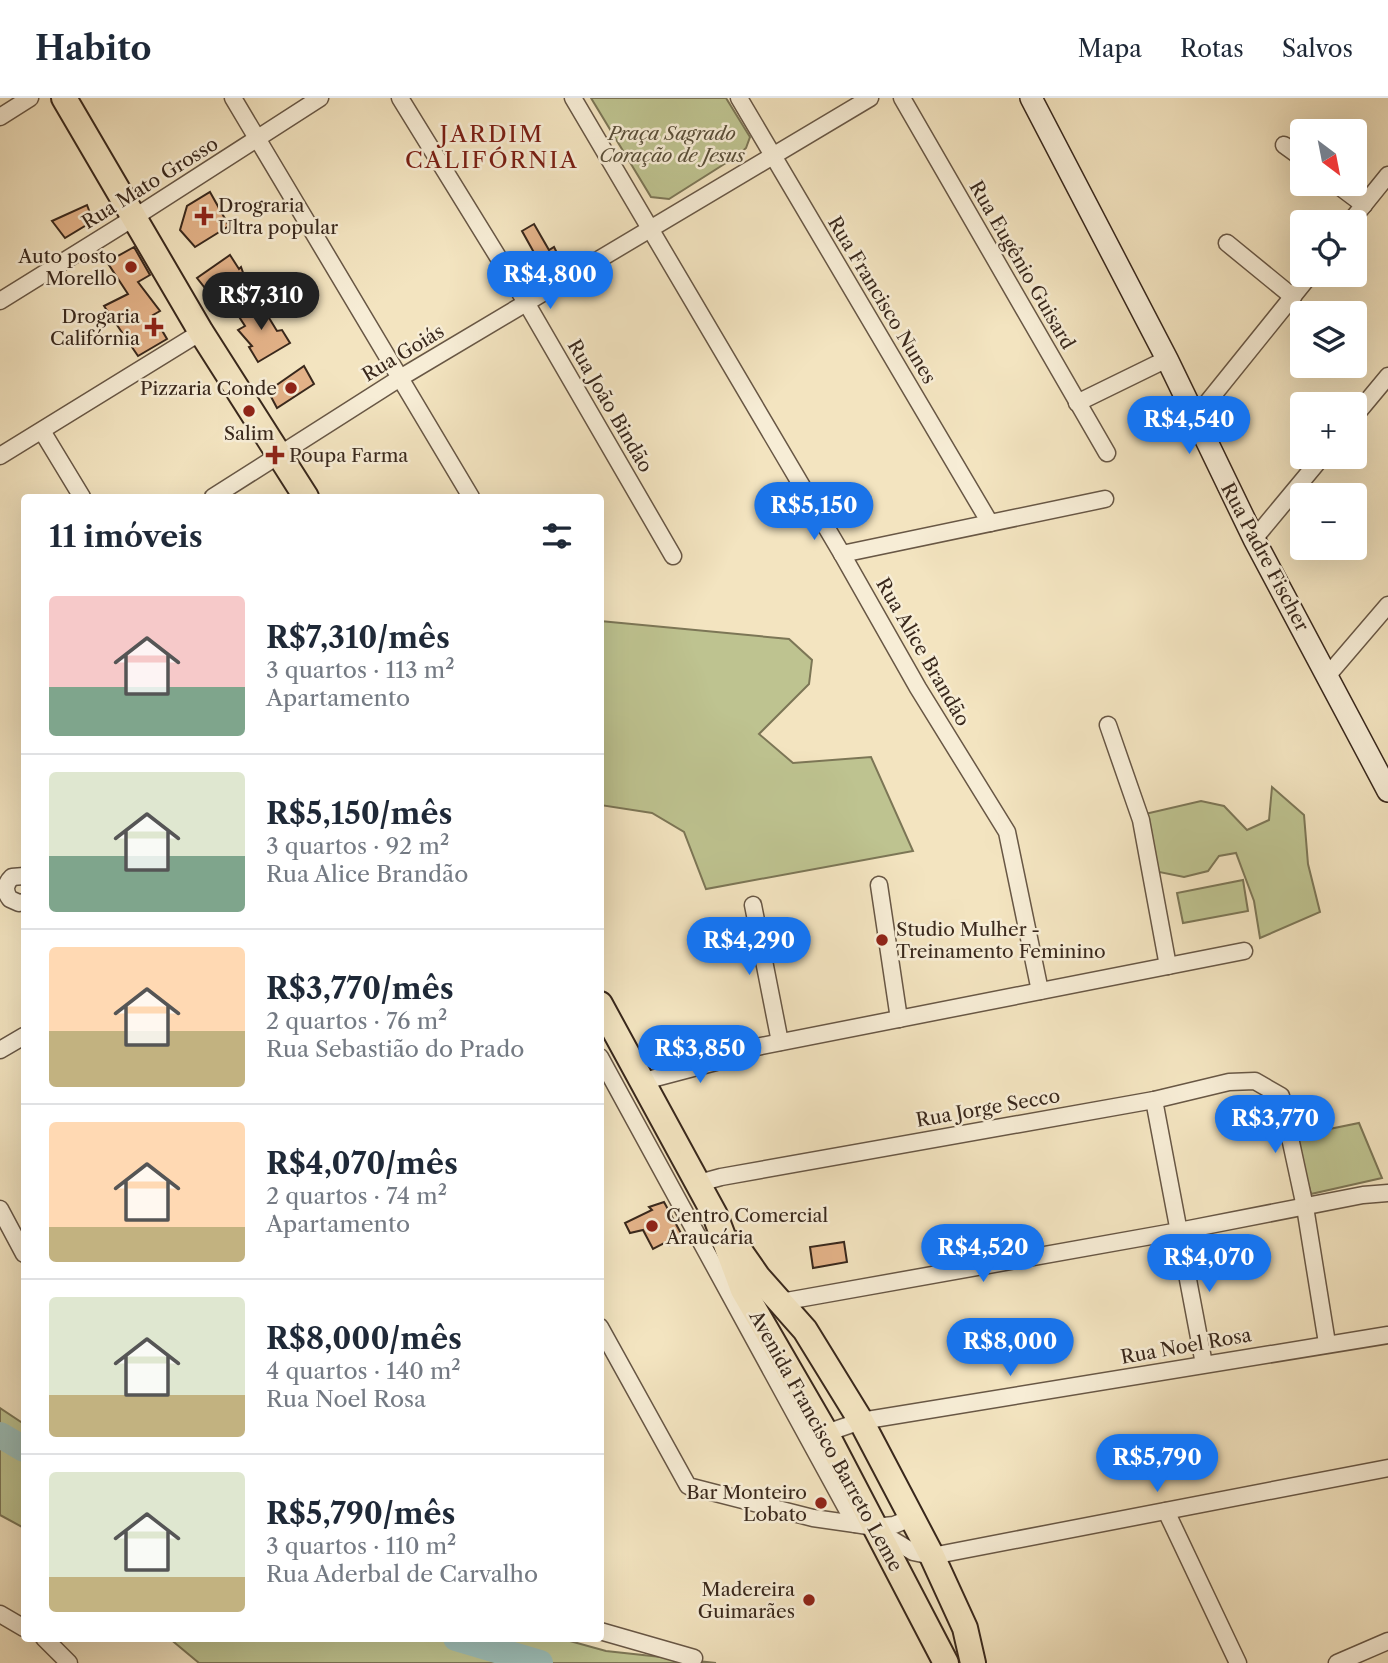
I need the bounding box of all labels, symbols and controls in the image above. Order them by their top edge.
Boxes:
text: Habito [35,28,151,69]
text: Mapa [1078,34,1142,63]
text: Rotas [1180,34,1244,63]
text: Salvos [1282,34,1353,63]
north arrow [1290,119,1367,196]
map controls [1290,119,1367,560]
district label: JARDIM CALIFÓRNIA [405,120,579,174]
park label: Praça Sagrado Coração de Jesus [599,122,745,167]
street label: Rua Mato Grosso [78,132,222,234]
street label: Rua Eugênio Guisard [964,177,1080,354]
place label: Drograria Ultra popular [218,194,338,239]
marker: Drograria Ultra popular [196,208,212,224]
button: locate [1290,210,1367,287]
street label: Rua Francisco Nunes [823,212,941,388]
place label: Auto posto Morello [17,245,117,290]
pin: R$4,800 [485,252,615,311]
marker: Auto posto Morello [123,259,139,275]
text: R$4,800 [503,260,597,288]
pin: R$7,310 [196,272,326,332]
text: R$7,310 [218,281,304,309]
button: layers [1290,301,1367,378]
place label: Drogaria Califórnia [50,305,140,350]
marker: Drogaria Califórnia [146,319,162,335]
street label: Rua Goiás [358,320,448,386]
street label: Rua João Bindão [563,336,657,476]
place label: Pizzaria Conde [140,377,277,400]
marker: Pizzaria Conde [283,380,299,396]
button: + [1290,392,1367,469]
pin: R$4,540 [1124,396,1254,456]
marker: Salim [241,403,257,419]
text: R$4,540 [1143,405,1235,433]
place label: Salim [224,422,275,445]
place label: Poupa Farma [289,444,408,467]
marker: Poupa Farma [267,447,283,463]
street label: Rua Padre Fischer [1216,479,1314,635]
pin: R$5,150 [749,482,879,542]
button: − [1290,483,1367,560]
text: R$5,150 [770,491,858,519]
icon: filters [538,517,576,555]
text: 11 imóveis [49,518,203,555]
street label: Rua Alice Brandão [871,574,975,730]
text: R$7,310/mês [266,619,450,656]
icon: home [105,624,189,708]
text: 3 quartos · 113 m² [266,656,455,684]
text: Apartamento [266,684,410,712]
text: R$5,150/mês [266,795,452,832]
icon: home [105,800,189,884]
text: 3 quartos · 92 m² [266,832,449,860]
text: Rua Alice Brandão [266,860,468,888]
pin: R$4,290 [684,918,814,977]
place label: Studio Mulher - Treinamento Feminino [896,918,1106,963]
text: R$4,290 [703,926,795,954]
marker: Studio Mulher - Treinamento Feminino [874,932,890,948]
text: R$3,770/mês [266,970,454,1007]
icon: home [105,975,189,1059]
text: 2 quartos · 76 m² [266,1007,447,1035]
pin: R$3,850 [635,1026,765,1085]
text: R$3,850 [654,1034,746,1062]
text: Rua Sebastião do Prado [266,1035,524,1063]
street label: Rua Jorge Secco [914,1084,1062,1132]
pin: R$3,770 [1210,1096,1340,1155]
text: R$3,770 [1231,1104,1319,1132]
text: R$4,070/mês [266,1145,458,1182]
icon: home [105,1150,189,1234]
text: 2 quartos · 74 m² [266,1182,447,1210]
place label: Centro Comercial Araucária [665,1204,829,1249]
text: Apartamento [266,1210,410,1238]
marker: Centro Comercial Araucária [644,1218,660,1234]
pin: R$4,520 [918,1224,1048,1284]
text: R$4,520 [937,1233,1029,1261]
pin: R$4,070 [1144,1234,1274,1294]
text: R$4,070 [1163,1243,1255,1271]
street label: Avenida Francisco Barreto Leme [744,1306,908,1575]
pin: R$8,000 [945,1318,1075,1378]
text: R$8,000/mês [266,1320,462,1357]
street label: Rua Noel Rosa [1119,1323,1253,1369]
icon: home [105,1325,189,1409]
text: R$8,000 [963,1327,1057,1355]
text: 4 quartos · 140 m² [266,1357,461,1385]
text: Rua Noel Rosa [266,1385,426,1413]
pin: R$5,790 [1092,1434,1222,1494]
text: R$5,790 [1112,1443,1202,1471]
place label: Bar Monteiro Lobato [686,1481,807,1526]
text: R$5,790/mês [266,1495,455,1532]
marker: Bar Monteiro Lobato [813,1495,829,1511]
icon: home [105,1500,189,1584]
text: 3 quartos · 110 m² [266,1532,457,1560]
text: Rua Aderbal de Carvalho [266,1560,538,1588]
place label: Madereira Guimarães [698,1578,795,1623]
marker: Madereira Guimarães [801,1592,817,1608]

